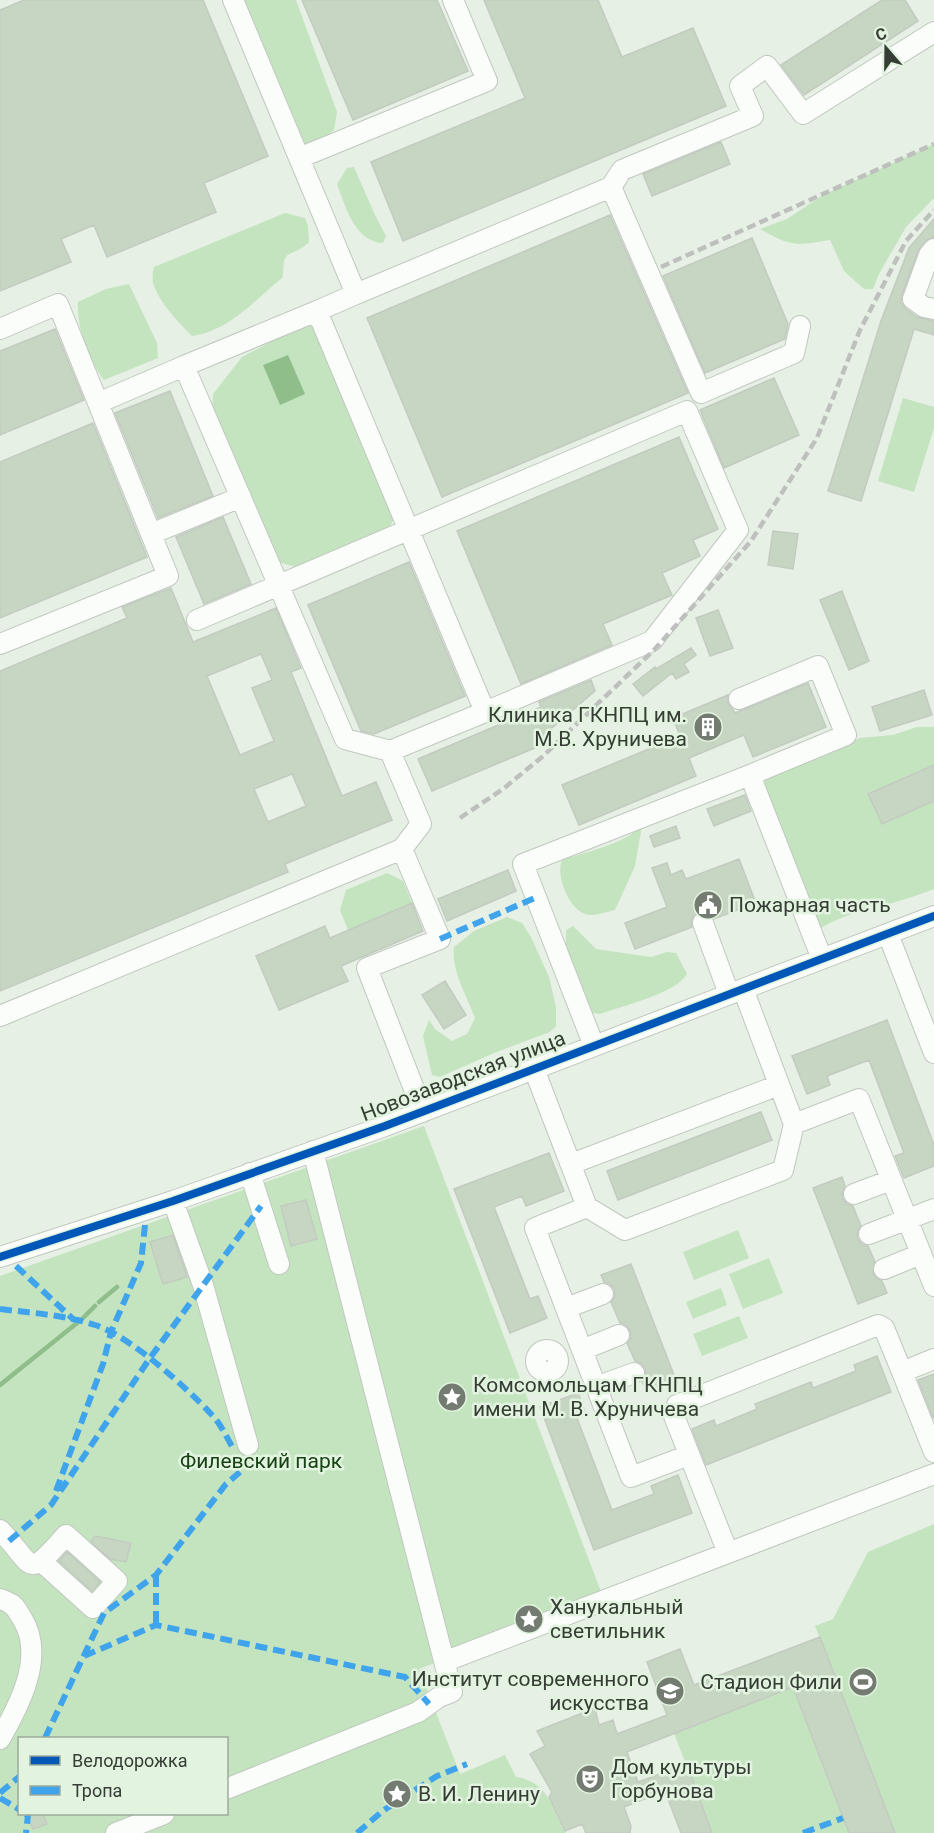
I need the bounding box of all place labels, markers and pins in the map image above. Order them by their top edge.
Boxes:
place label: Клиника ГКНПЦ им. М.В. Хруничева [488,703,687,751]
building icon: Клиника ГКНПЦ им. М.В. Хруничева [692,711,724,743]
public building icon: Пожарная часть [692,889,724,921]
place label: Пожарная часть [729,893,891,917]
place label: Комсомольцам ГКНПЦ имени М. В. Хруничева [473,1373,703,1421]
place icon: Комсомольцам ГКНПЦ имени М. В. Хруничева [436,1381,468,1413]
place label: Ханукальный светильник [550,1595,684,1643]
place icon: Ханукальный светильник [513,1603,545,1635]
sports icon: Стадион Фили [847,1666,879,1698]
place label: Институт современного искусства [412,1667,649,1715]
place label: Стадион Фили [700,1670,842,1694]
school or university icon: Институт современного искусства [654,1675,686,1707]
place label: Дом культуры Горбунова [611,1755,752,1803]
theatre icon: Дом культуры Горбунова [574,1763,606,1795]
place icon: В. И. Ленину [381,1778,413,1810]
place label: В. И. Ленину [418,1782,540,1806]

